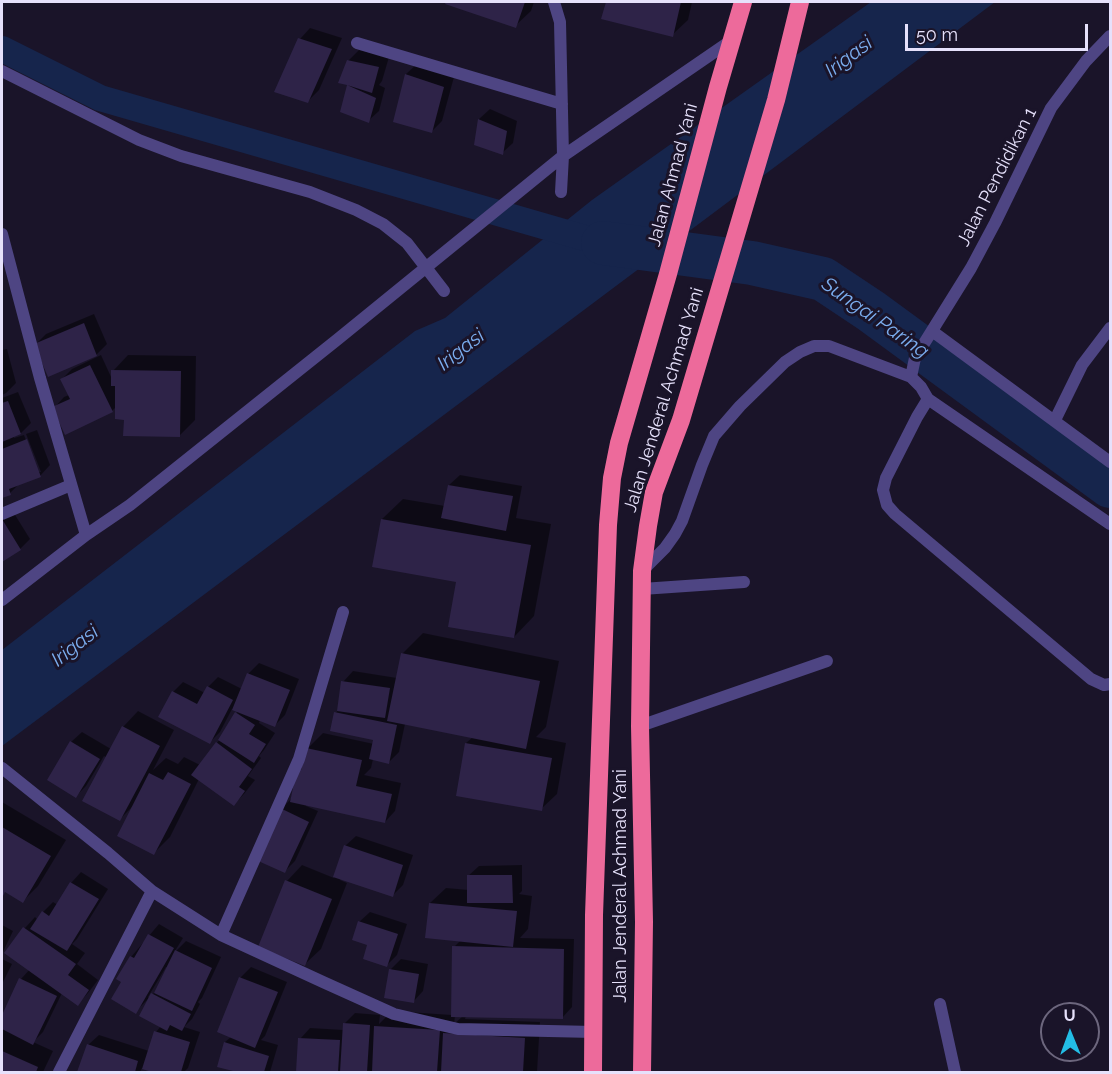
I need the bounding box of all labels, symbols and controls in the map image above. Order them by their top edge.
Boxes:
scale bar [908,12,1091,50]
text: 50 m [916,24,958,45]
water label: Irigasi [820,31,878,83]
street label: Jalan Ahmad Yani [644,101,702,249]
street label: Jalan Pendidikan 1 [953,104,1041,250]
water label: Sungai Paring [817,272,933,364]
street label: Jalan Jenderal Achmad Yani [620,285,708,515]
water label: Irigasi [433,324,489,376]
water label: Irigasi [47,620,103,672]
street label: Jalan Jenderal Achmad Yani [610,769,632,1003]
north arrow [1040,1002,1100,1062]
text: U [1064,1006,1076,1025]

